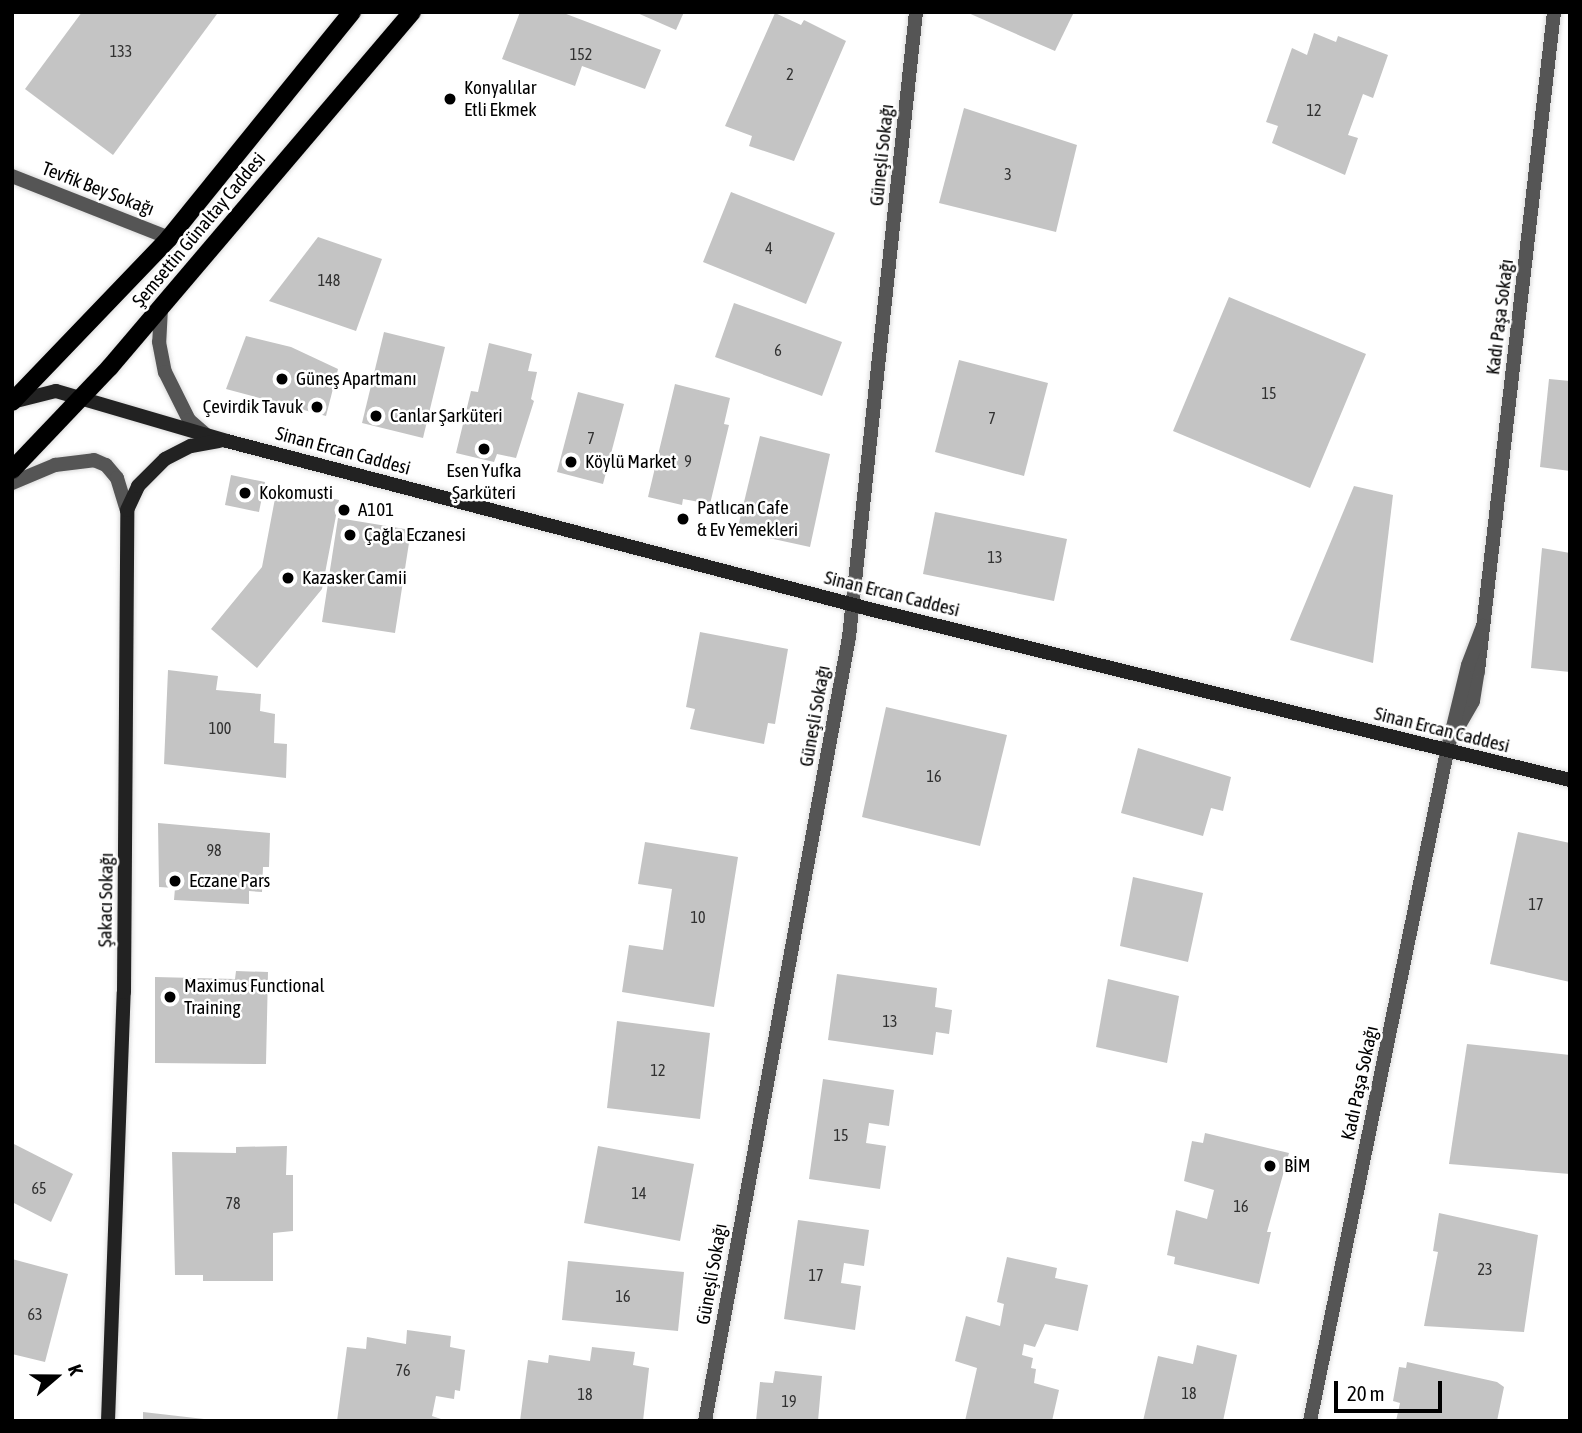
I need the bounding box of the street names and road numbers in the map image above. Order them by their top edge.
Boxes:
street label: Güneşli Sokağı [865,103,899,207]
street label: Şemsettin Günaltay Caddesi [128,148,270,312]
street label: Tevfik Bey Sokağı [39,157,157,221]
street label: Kadı Paşa Sokağı [1482,258,1518,376]
street label: Sinan Ercan Caddesi [273,422,413,480]
street label: Sinan Ercan Caddesi [822,566,962,622]
street label: Güneşli Sokağı [795,664,835,768]
street label: Sinan Ercan Caddesi [1372,702,1512,758]
street label: Şakacı Sokağı [94,852,118,948]
street label: Kadı Paşa Sokağı [1337,1024,1383,1142]
street label: Güneşli Sokağı [692,1222,732,1326]

